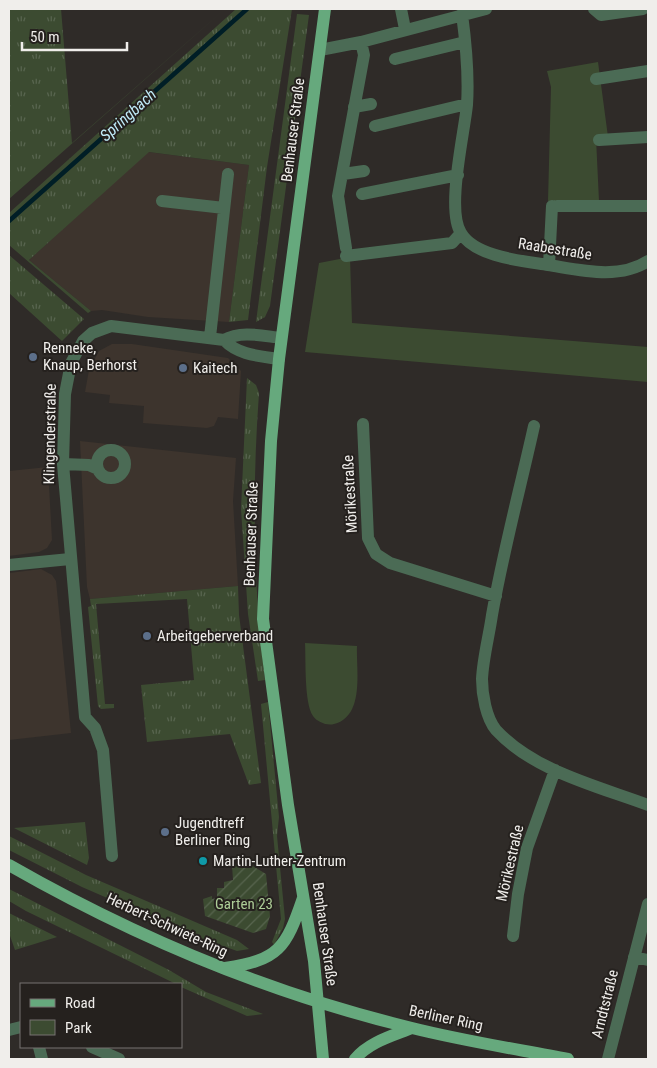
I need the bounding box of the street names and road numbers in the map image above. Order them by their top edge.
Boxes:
street label: Benhauser Straße [278,77,308,183]
street label: Raabestraße [517,234,593,264]
street label: Klingenderstraße [40,384,60,484]
street label: Mörikestraße [339,455,361,533]
street label: Benhauser Straße [240,481,262,587]
street label: Mörikestraße [492,823,528,903]
street label: Benhauser Straße [309,881,341,987]
street label: Herbert-Schwiete-Ring [103,889,231,961]
street label: Arndtstraße [588,968,622,1040]
street label: Berliner Ring [407,1001,485,1035]

